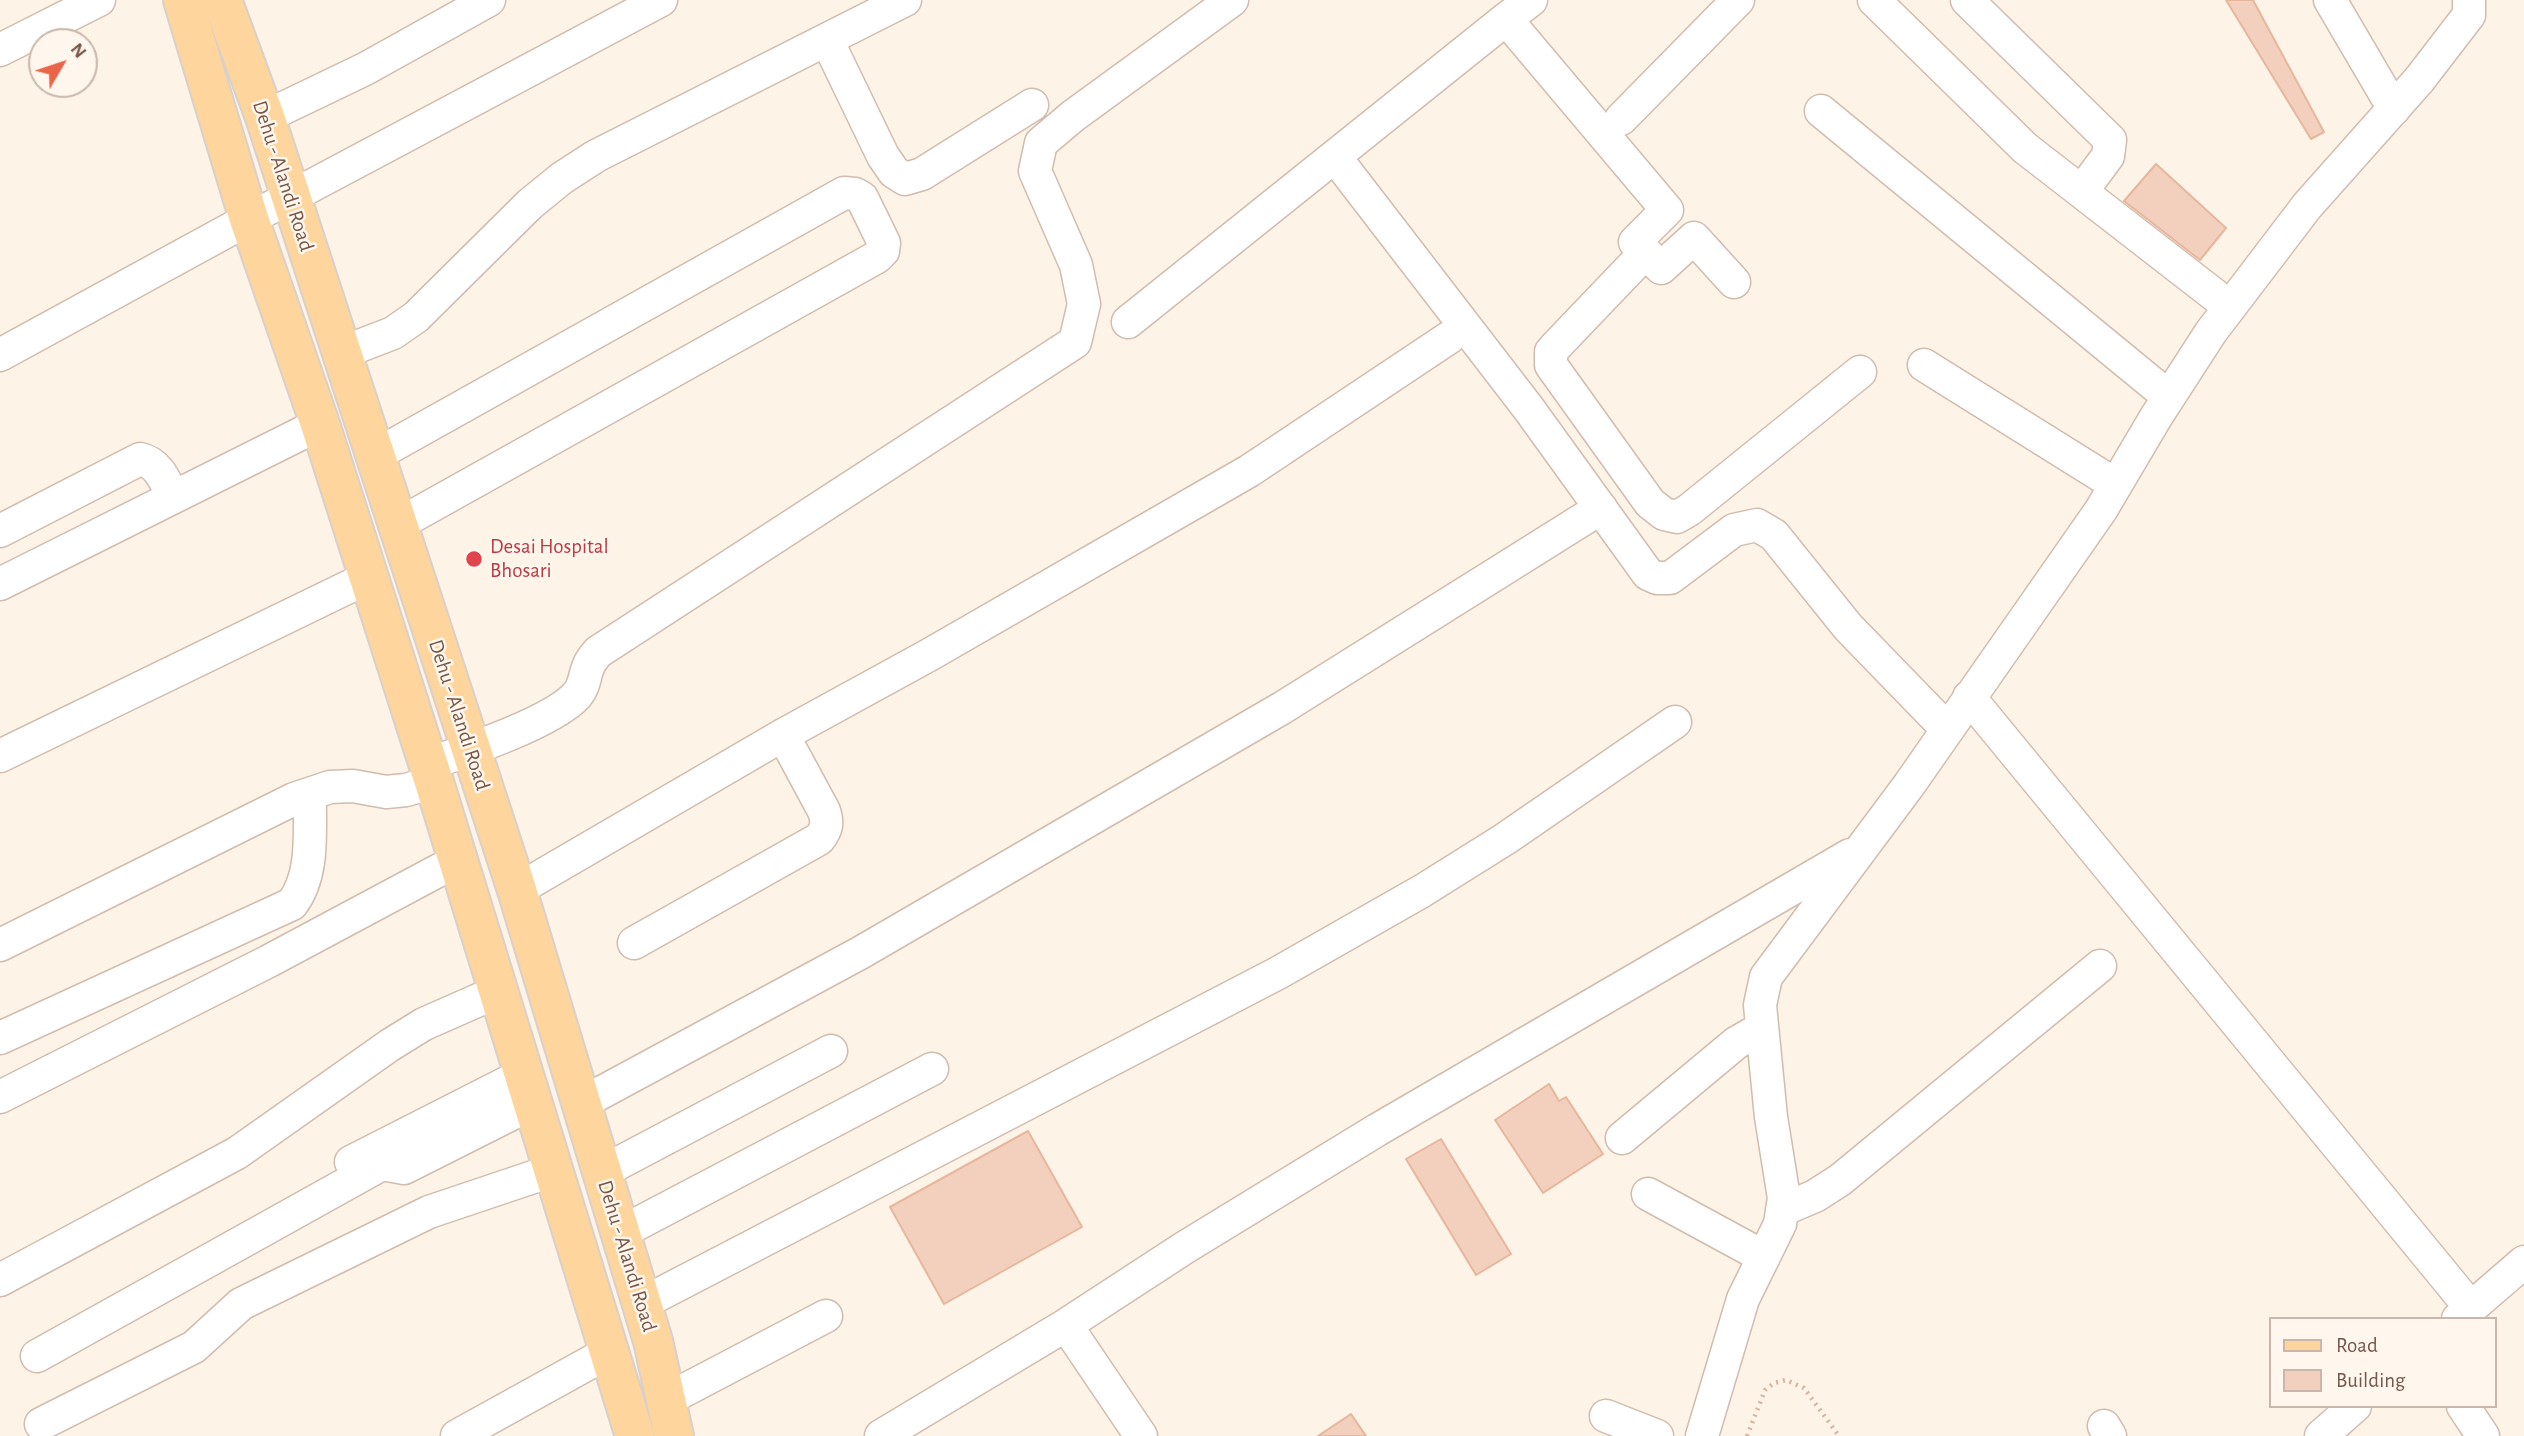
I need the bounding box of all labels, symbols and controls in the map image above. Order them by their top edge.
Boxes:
north arrow [28,28,98,98]
text: N [67,40,90,62]
street label: Dehu - Alandi Road [247,97,319,255]
place label: Desai Hospital Bhosari [490,534,609,584]
marker: Desai Hospital Bhosari [464,549,484,569]
street label: Dehu - Alandi Road [423,636,495,794]
street label: Dehu - Alandi Road [592,1177,662,1335]
legend [2268,1317,2496,1408]
text: Road [2336,1335,2378,1356]
text: Building [2336,1370,2405,1391]

